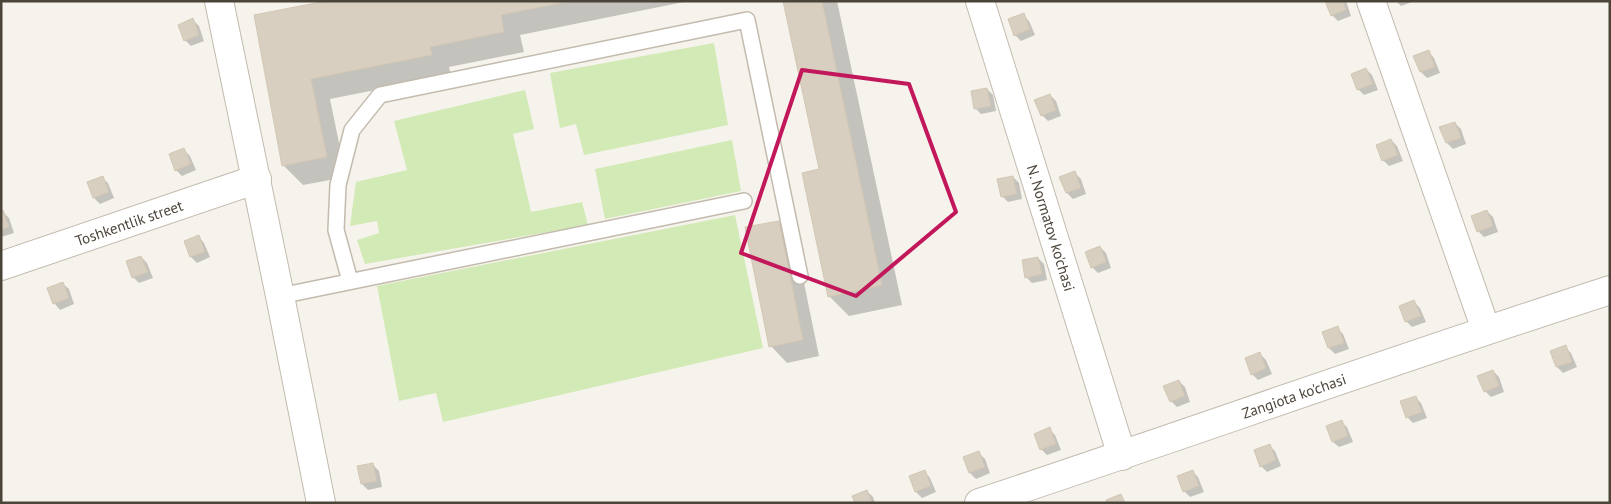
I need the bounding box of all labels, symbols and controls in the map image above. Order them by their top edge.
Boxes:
street label: N. Normatov ko'chasi [1023,162,1079,294]
street label: Toshkentlik street [73,196,185,250]
street label: Zangiota ko'chasi [1239,369,1349,423]

